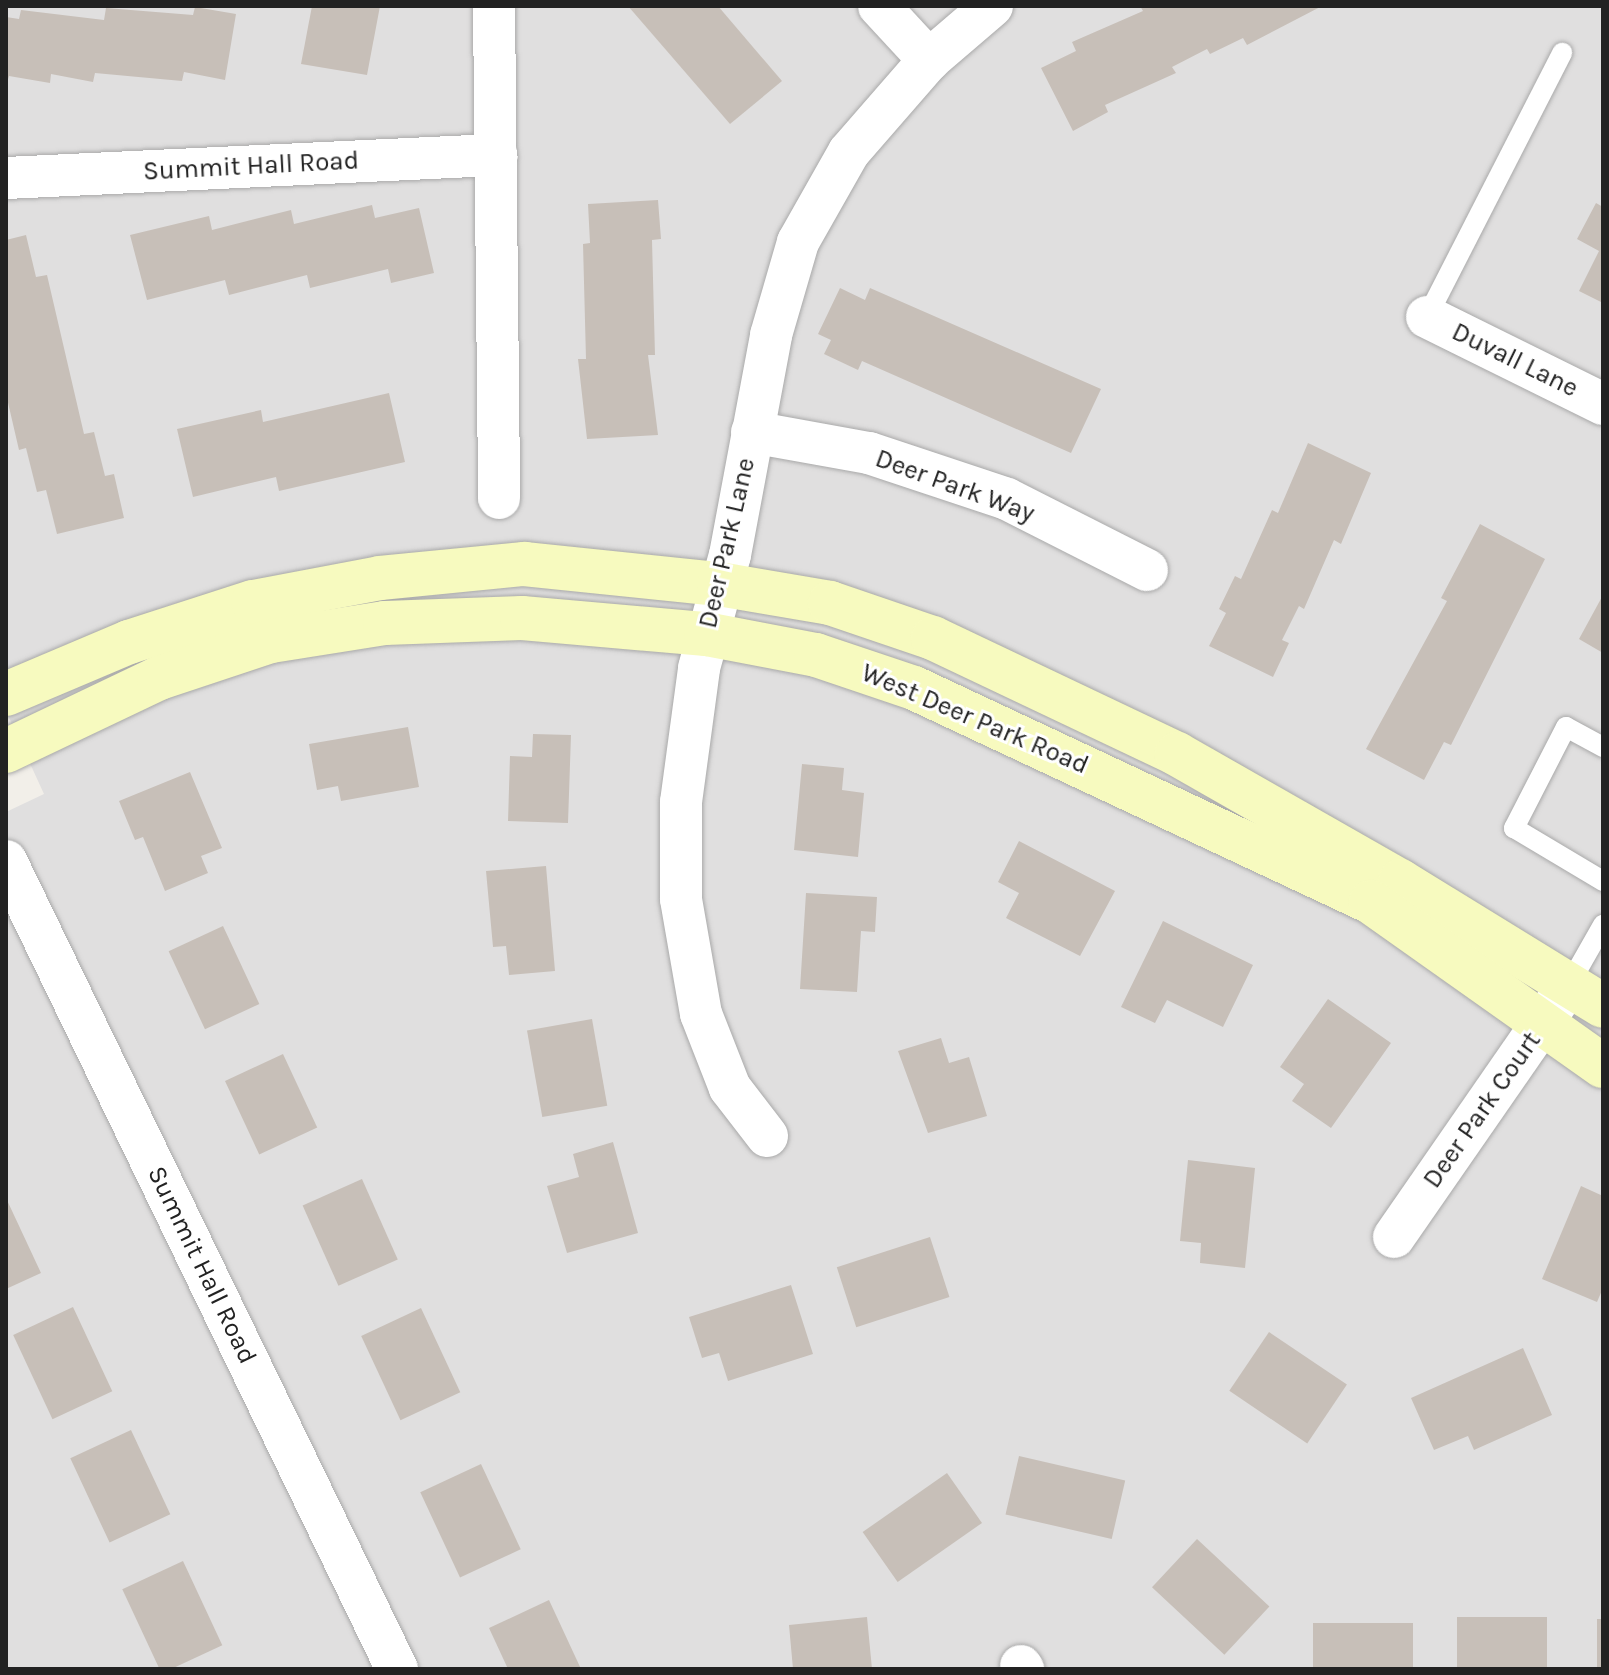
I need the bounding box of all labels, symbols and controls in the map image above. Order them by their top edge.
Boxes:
street label: Summit Hall Road [142,145,360,187]
street label: Duvall Lane [1447,316,1583,404]
street label: Deer Park Way [871,443,1039,529]
street label: Deer Park Lane [692,455,762,631]
street label: West Deer Park Road [857,657,1093,781]
street label: Deer Park Court [1417,1026,1547,1194]
street label: Summit Hall Road [141,1161,263,1369]

